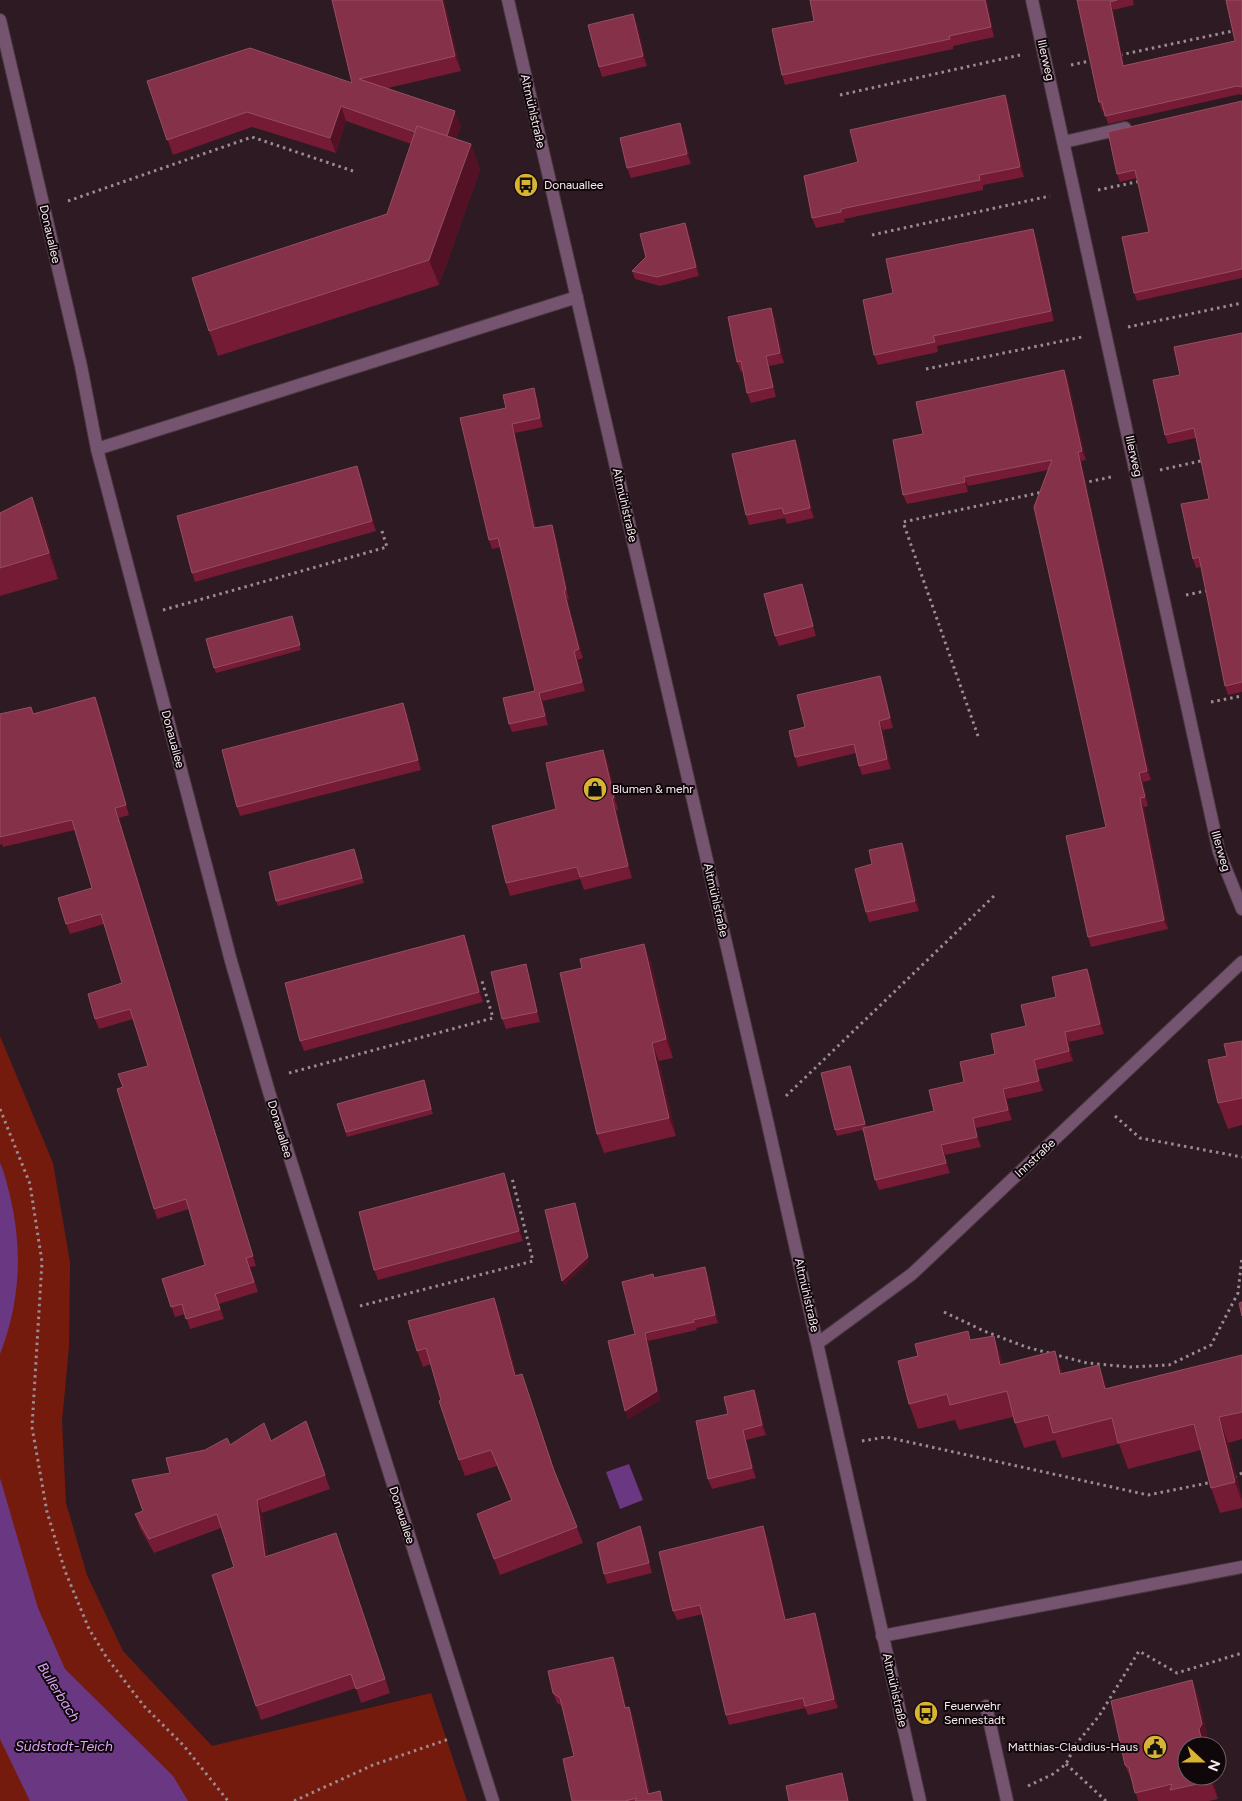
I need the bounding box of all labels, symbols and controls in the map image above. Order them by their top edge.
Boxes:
street label: Illerweg [1034,38,1058,82]
street label: Altmühlstraße [518,73,548,150]
bus stop icon: Donauallee [513,172,539,198]
place label: Donauallee [544,178,604,192]
street label: Donauallee [37,204,64,265]
street label: Illerweg [1122,434,1146,478]
street label: Altmühlstraße [610,467,640,544]
street label: Donauallee [159,709,188,770]
shop icon: Blumen & mehr [582,776,608,802]
place label: Blumen & mehr [612,782,693,796]
street label: Illerweg [1208,829,1234,873]
street label: Altmühlstraße [701,862,731,939]
street label: Donauallee [265,1099,295,1160]
street label: Innstraße [1012,1135,1058,1180]
street label: Altmühlstraße [792,1257,822,1334]
street label: Donauallee [386,1485,418,1546]
street label: Altmühlstraße [880,1652,910,1729]
water label: Bullerbach [34,1659,84,1725]
place label: Feuerwehr Sennestadt [944,1699,1006,1727]
bus stop icon: Feuerwehr Sennestadt [913,1700,939,1726]
public building icon: Matthias-Claudius-Haus [1142,1734,1168,1760]
north arrow [1177,1736,1227,1786]
water label: Südstadt-Teich [15,1738,113,1755]
place label: Matthias-Claudius-Haus [1008,1740,1138,1754]
text: N [1204,1757,1224,1774]

